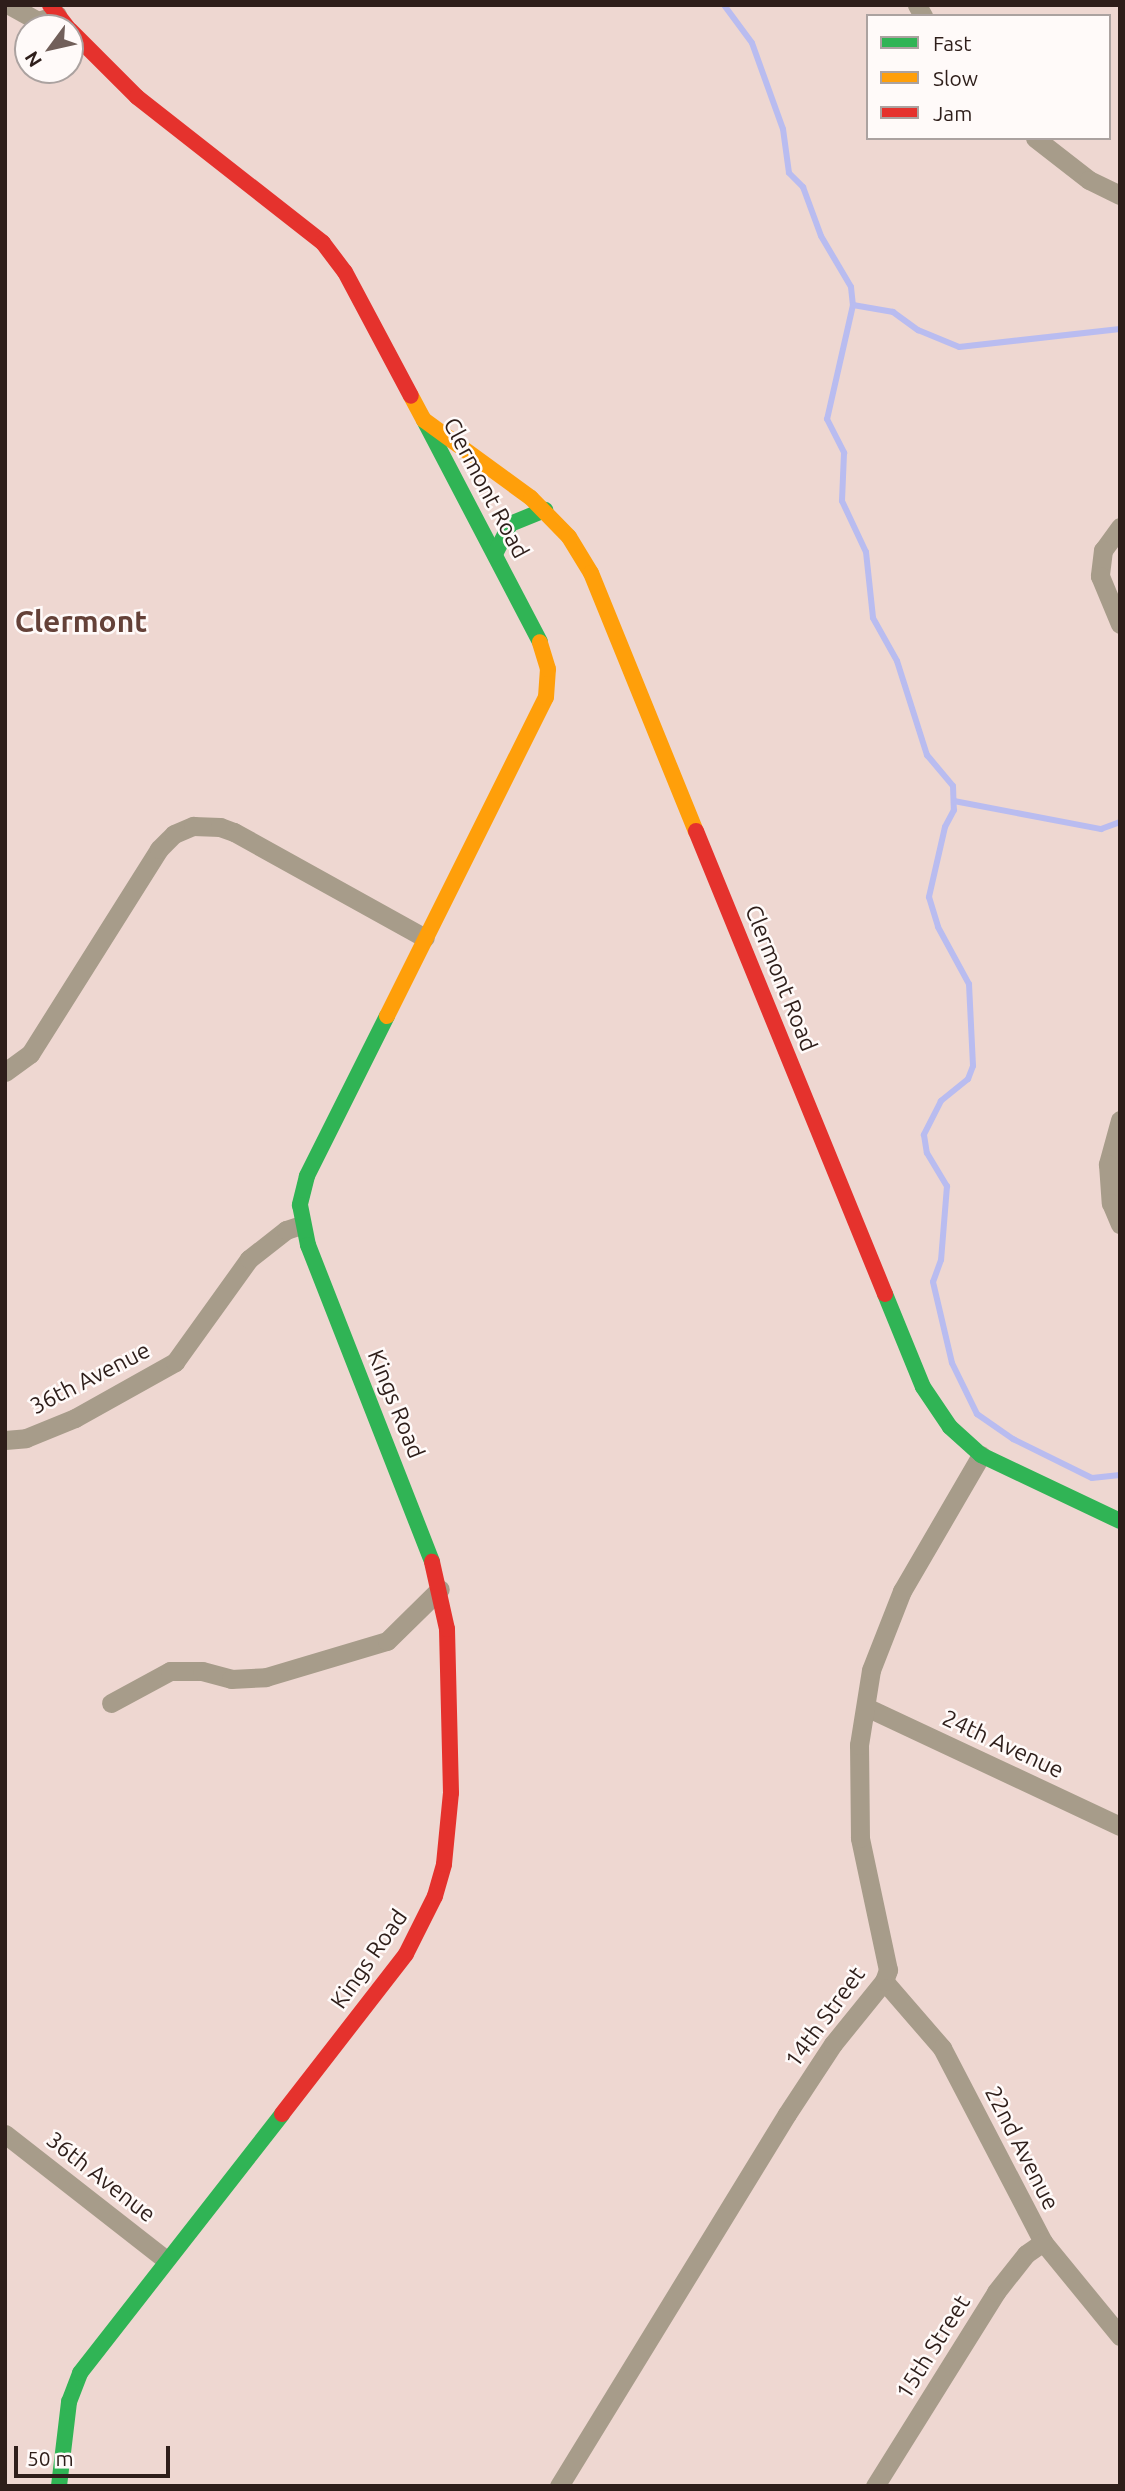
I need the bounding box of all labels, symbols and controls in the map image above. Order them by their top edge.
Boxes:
north arrow [14,14,84,84]
legend [866,14,1111,140]
text: Fast [933,31,971,55]
text: N [20,47,46,71]
text: Slow [933,66,978,90]
text: Jam [933,101,972,125]
street label: Clermont Road [437,413,535,563]
district label: Clermont [15,603,147,639]
street label: Clermont Road [739,901,823,1055]
street label: 36th Avenue [25,1336,155,1420]
street label: Kings Road [362,1346,430,1462]
street label: 24th Avenue [938,1704,1068,1784]
street label: Kings Road [325,1904,413,2014]
street label: 14th Street [779,1961,871,2073]
street label: 22nd Avenue [979,2081,1065,2215]
street label: 36th Avenue [41,2126,161,2228]
street label: 15th Street [890,2290,976,2404]
scale bar [18,2432,173,2476]
text: 50 m [27,2446,74,2470]

